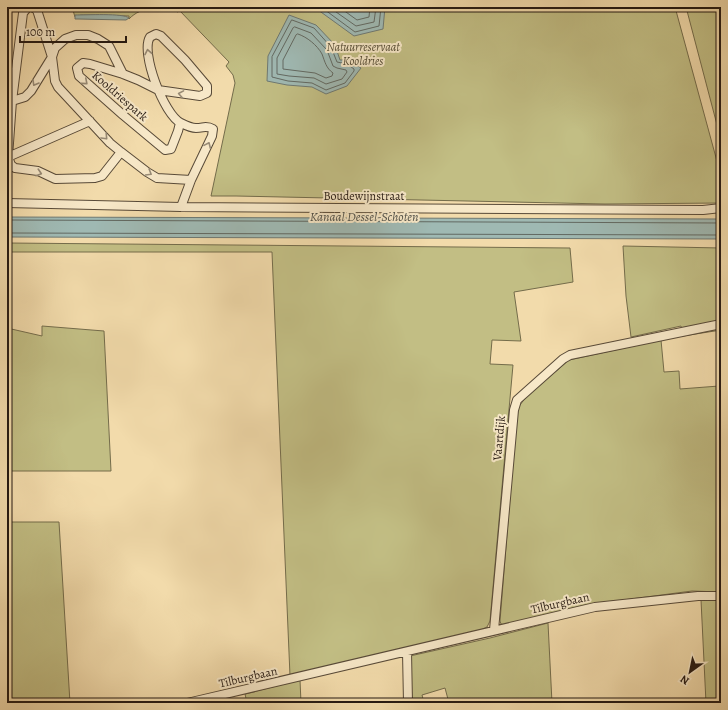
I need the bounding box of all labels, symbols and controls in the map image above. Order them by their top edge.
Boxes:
scale bar [20,18,126,44]
text: 100 m [26,24,55,40]
park label: Natuurreservaat Kooldries [326,39,400,69]
one-way arrow [145,49,153,55]
street label: Kooldriespark [89,67,151,125]
one-way arrow [81,78,88,85]
one-way arrow [33,79,40,86]
one-way arrow [178,90,184,99]
one-way arrow [100,132,108,140]
one-way arrow [203,142,211,150]
one-way arrow [35,168,42,176]
one-way arrow [145,169,152,176]
street label: Boudewijnstraat [323,188,405,204]
water label: Kanaal Dessel-Schoten [310,208,418,225]
street label: Vaartdijk [489,415,509,462]
street label: Tilburgbaan [529,588,591,617]
north arrow [670,652,710,692]
street label: Tilburgbaan [217,662,279,691]
text: N [677,671,692,688]

